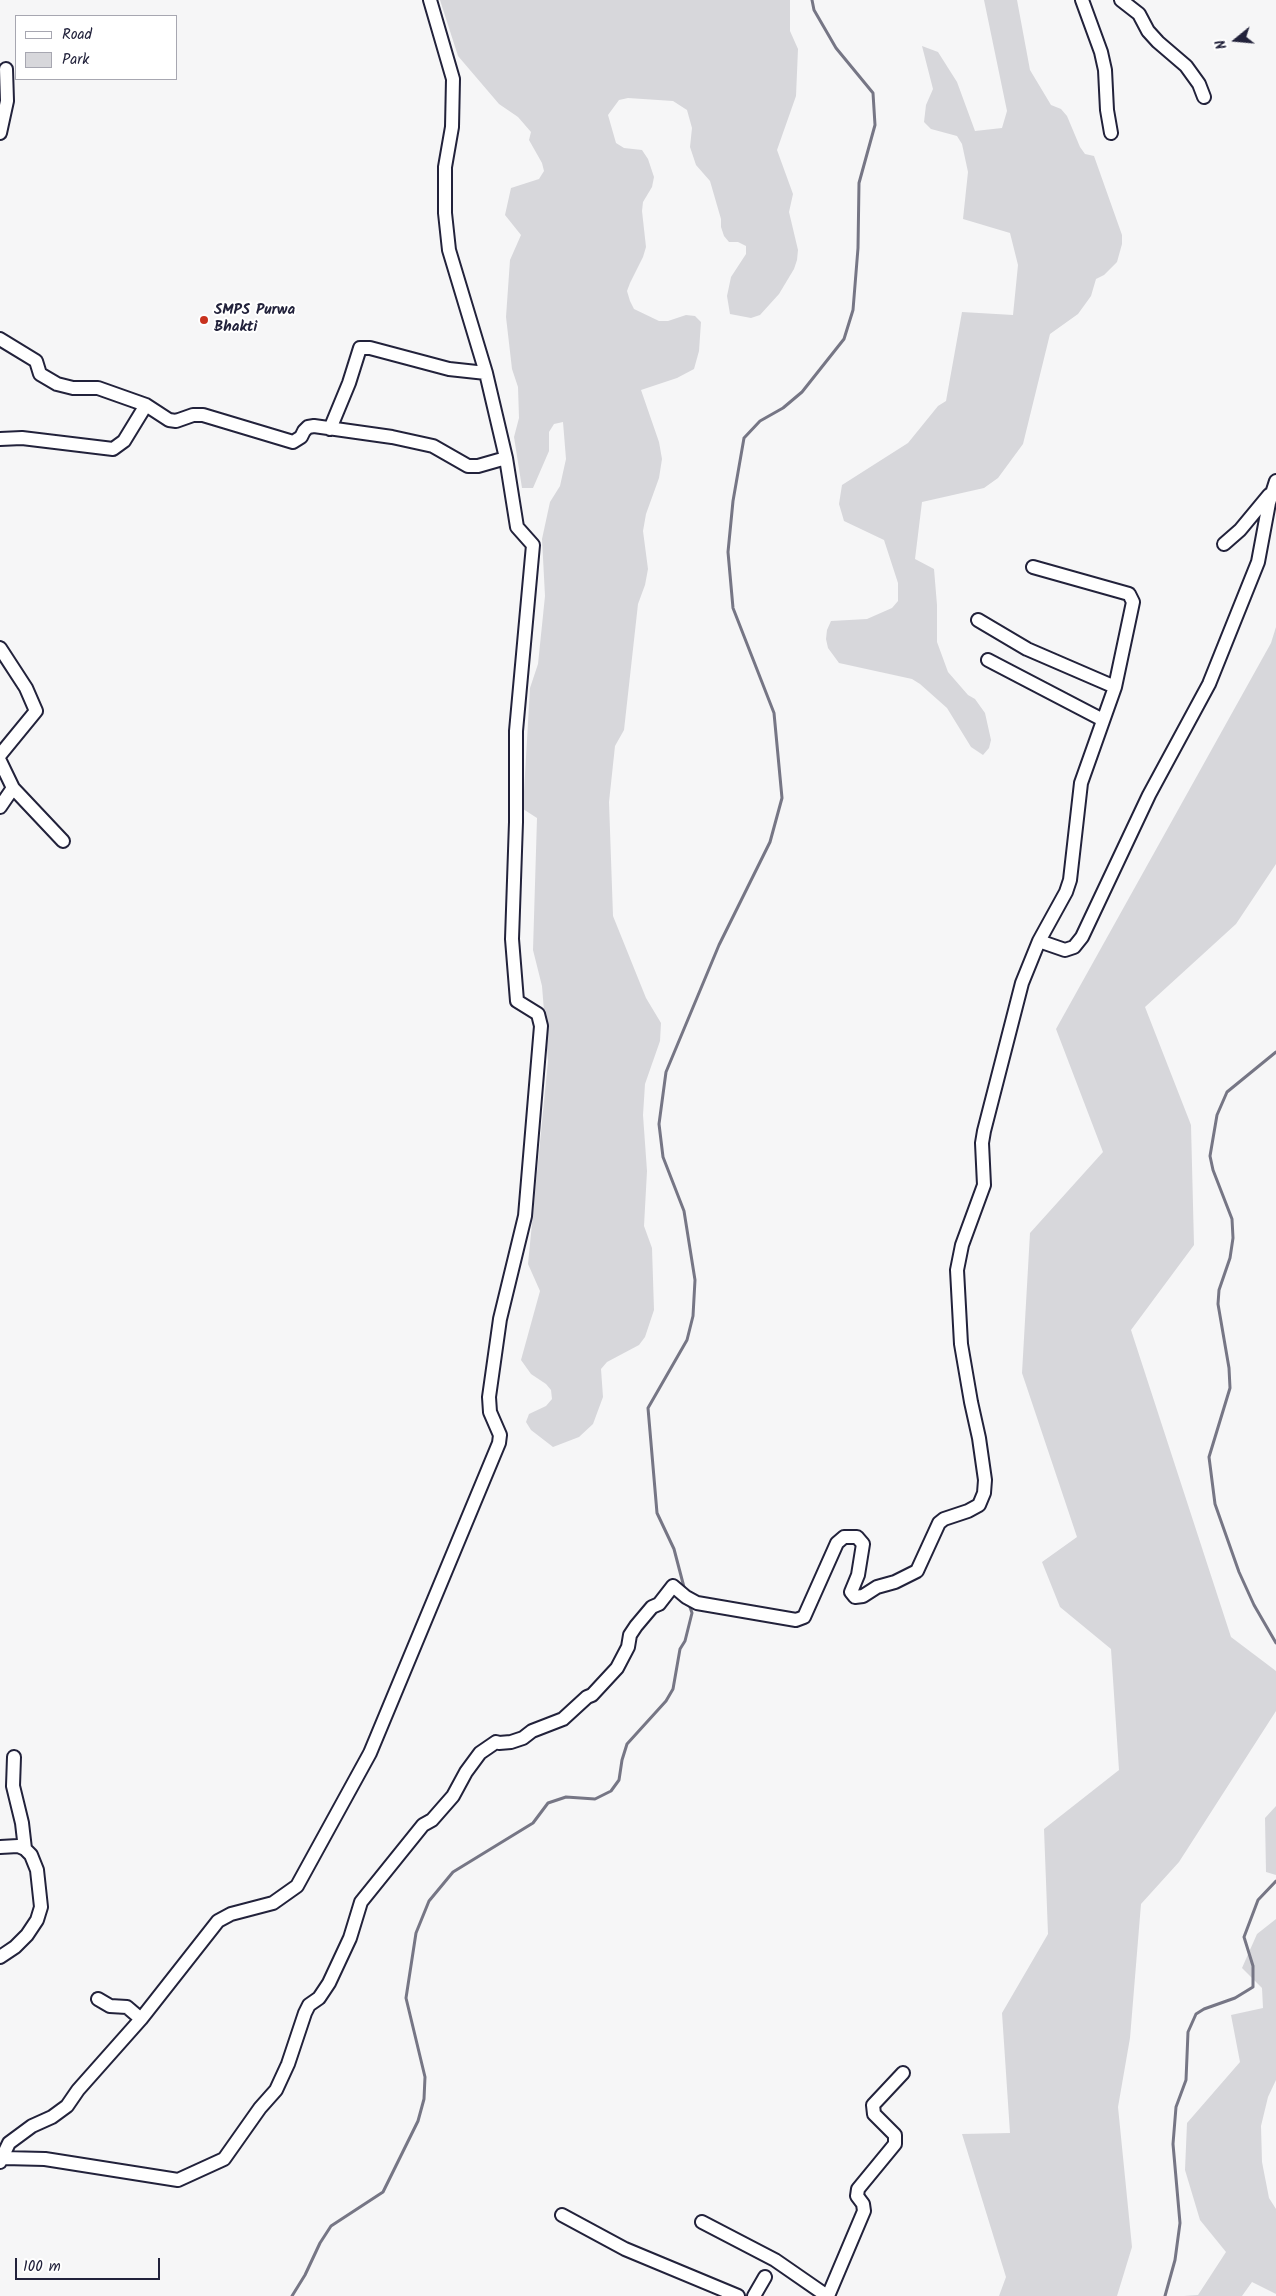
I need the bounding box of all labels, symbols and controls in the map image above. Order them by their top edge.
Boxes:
legend [15,15,178,80]
north arrow [1211,15,1261,65]
text: Road [62,23,92,47]
text: N [1210,37,1233,52]
text: Park [62,48,89,72]
place label: SMPS Purwa Bhakti [214,302,295,337]
marker: SMPS Purwa Bhakti [198,314,210,326]
scale bar [18,2248,162,2280]
text: 100 m [23,2255,61,2279]

